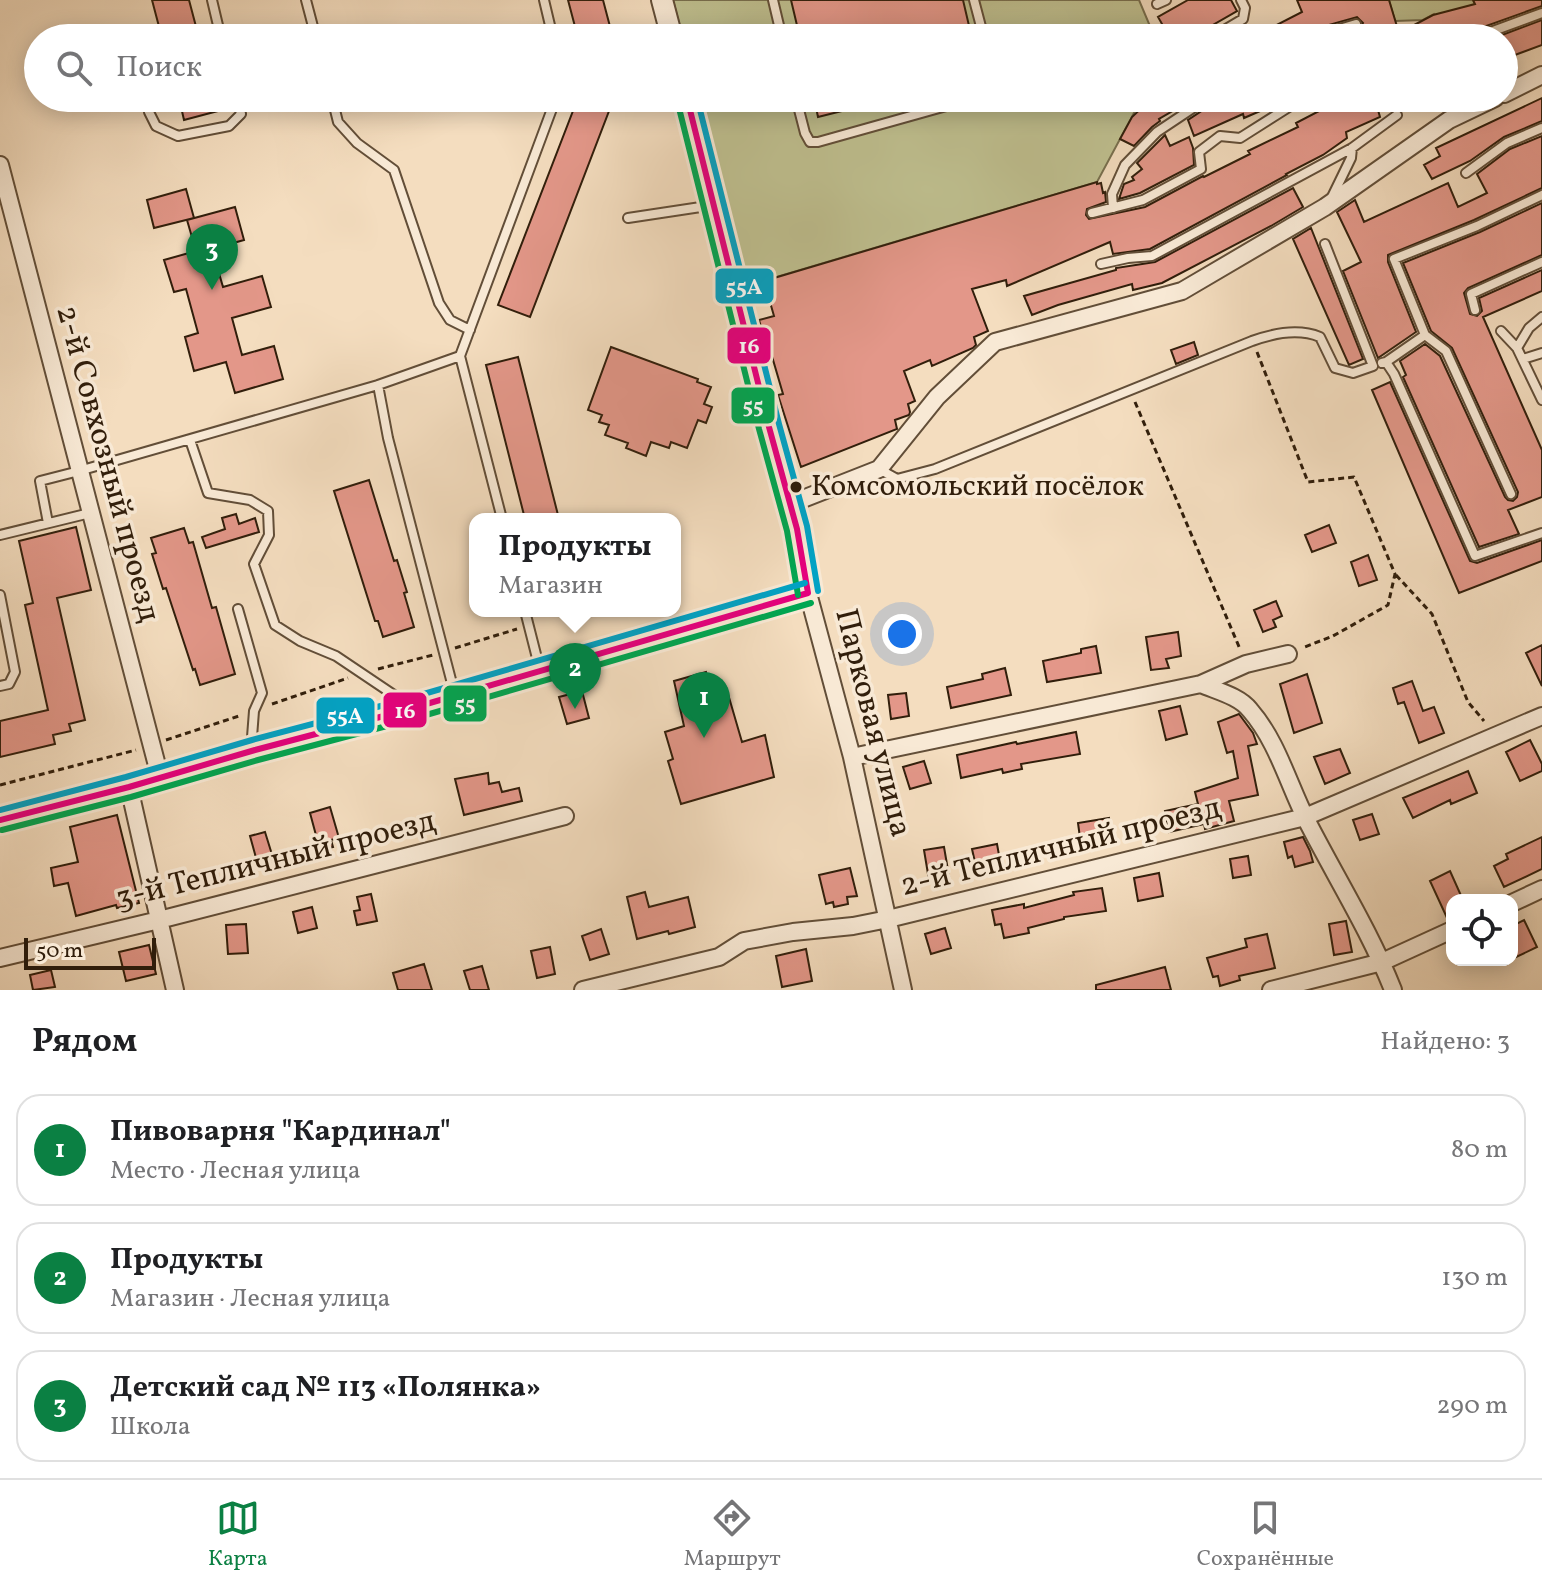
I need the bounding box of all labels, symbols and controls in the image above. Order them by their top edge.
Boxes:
search box [24,24,1518,112]
icon: search [52,46,96,90]
text: Поиск [116,47,202,89]
pin: 3 [186,224,238,290]
line badge: 55А [714,267,775,305]
text: 55А [726,273,763,304]
street label: 2-й Совхозный проезд [44,301,170,627]
line badge: 16 [726,326,772,365]
text: 16 [739,332,759,363]
line badge: 55 [730,386,776,425]
text: 55 [742,392,764,423]
place label: Комсомольский посёлок [811,466,1144,508]
marker: Комсомольский посёлок [788,479,804,495]
popup [469,513,681,617]
text: Продукты [498,526,652,568]
text: Магазин [498,568,603,604]
street label: Парковая улица [822,604,922,842]
your location [882,614,922,654]
pin: 2 [549,643,601,709]
pin: 1 [678,672,730,738]
line badge: 55 [442,684,488,723]
text: 55 [454,690,476,721]
line badge: 16 [382,691,428,729]
line badge: 55А [315,696,376,735]
text: 16 [395,697,415,728]
text: 55А [327,702,364,733]
street label: 2-й Тепличный проезд [896,787,1226,909]
street label: 3-й Тепличный проезд [111,800,441,922]
map controls [1446,894,1518,966]
button: locate [1446,894,1518,966]
scale bar [24,934,156,970]
text: 50 m [36,936,83,967]
text: Рядом [32,1019,137,1066]
text: Найдено: 3 [1380,1024,1510,1060]
text: Пивоварня "Кардинал" [110,1111,451,1153]
text: 1 [55,1132,65,1168]
text: 80 m [1451,1132,1508,1168]
text: Место · Лесная улица [110,1153,361,1189]
text: Продукты [110,1239,263,1281]
text: 2 [53,1260,67,1296]
text: 130 m [1441,1260,1508,1296]
text: Магазин · Лесная улица [110,1281,391,1317]
text: Детский сад № 113 «Полянка» [110,1367,541,1409]
text: 3 [53,1388,67,1424]
text: 290 m [1436,1388,1508,1424]
text: Школа [110,1409,191,1445]
tab: Карта [208,1496,268,1575]
tab: Маршрут [684,1496,781,1575]
tab: Сохранённые [1197,1496,1334,1575]

